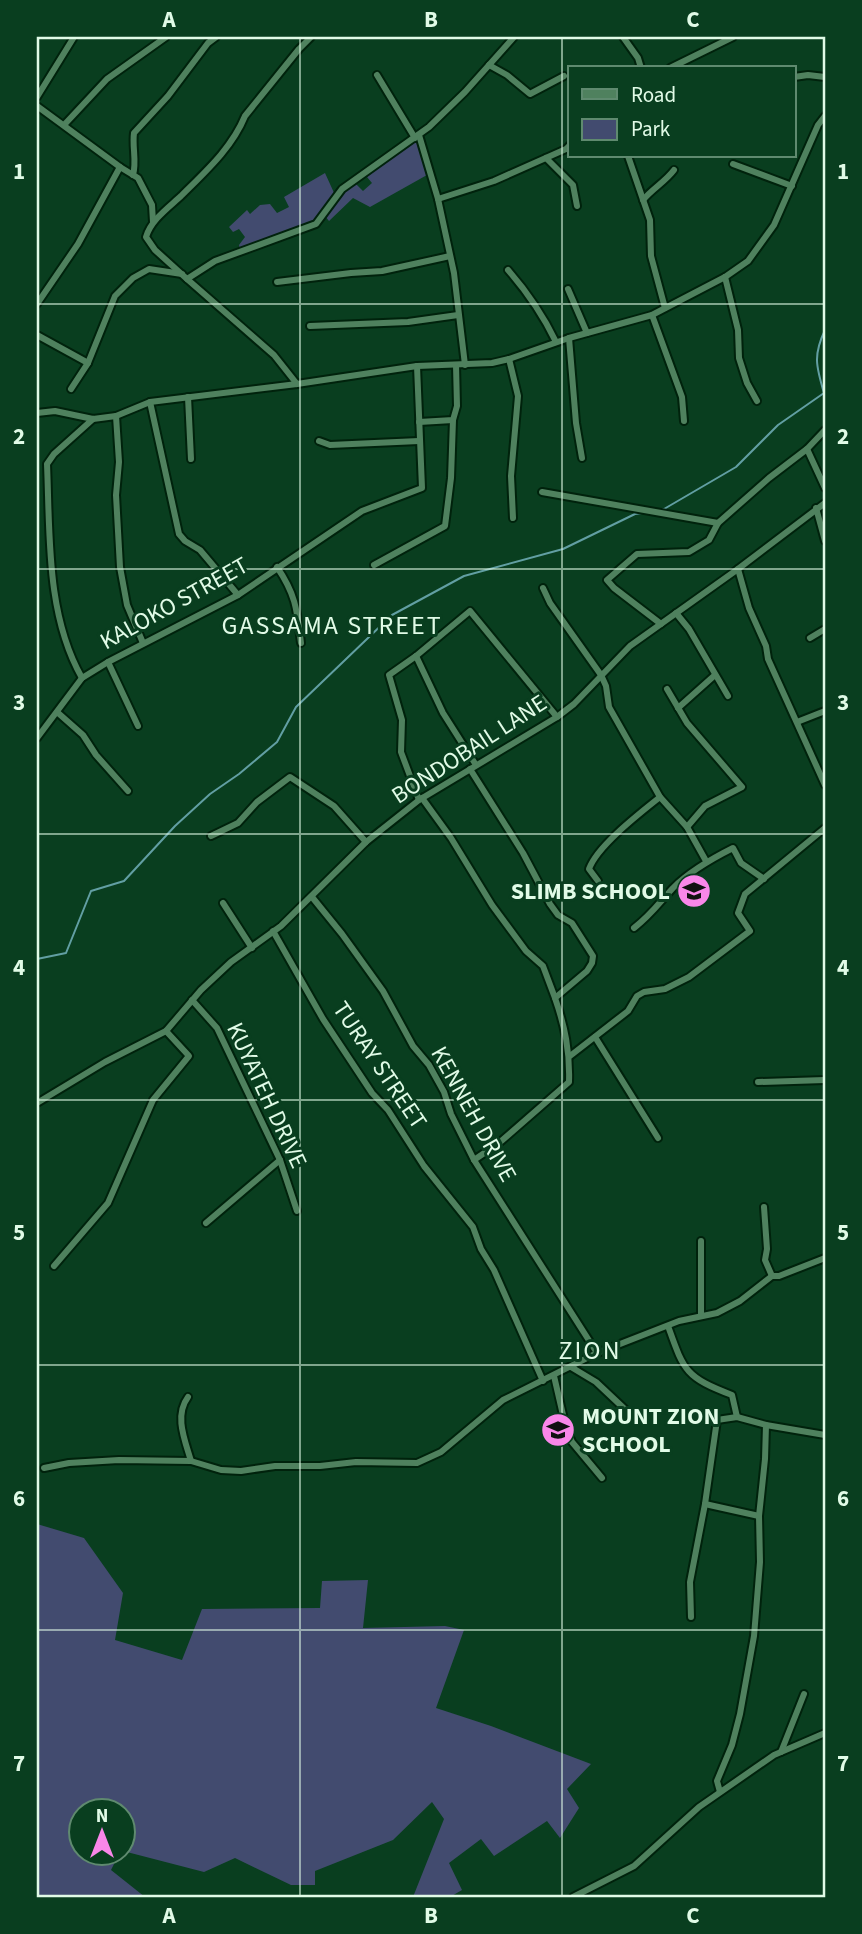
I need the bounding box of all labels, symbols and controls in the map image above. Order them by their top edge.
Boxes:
text: A [161,3,176,36]
text: B [424,3,438,36]
text: C [686,3,700,36]
legend [568,66,796,158]
text: Road [631,80,676,110]
text: Park [631,114,671,144]
text: 1 [13,155,25,188]
text: 1 [837,155,849,188]
text: 2 [13,420,25,453]
text: 2 [837,420,849,453]
street label: KALOKO STREET [94,548,255,659]
district label: GASSAMA STREET [221,607,443,644]
text: 3 [13,686,25,719]
street label: BONDOBAIL LANE [385,686,554,813]
text: 3 [837,686,849,719]
school or university icon: SLIMB SCHOOL [675,872,713,910]
place label: SLIMB SCHOOL [511,874,670,909]
text: 4 [13,951,25,984]
text: 4 [837,951,849,984]
street label: TURAY STREET [324,994,436,1136]
street label: KUYATEH DRIVE [217,1017,316,1174]
street label: KENNEH DRIVE [422,1040,525,1189]
text: 5 [13,1216,25,1249]
text: 5 [837,1216,849,1249]
district label: ZION [559,1332,621,1369]
place label: MOUNT ZION SCHOOL [582,1399,719,1462]
school or university icon: MOUNT ZION SCHOOL [539,1411,577,1449]
text: 6 [13,1482,25,1515]
text: 6 [837,1482,849,1515]
text: 7 [13,1747,25,1780]
text: 7 [837,1747,849,1780]
north arrow [66,1798,136,1868]
text: N [96,1803,108,1830]
text: A [161,1899,176,1932]
text: B [424,1899,438,1932]
text: C [686,1899,700,1932]

